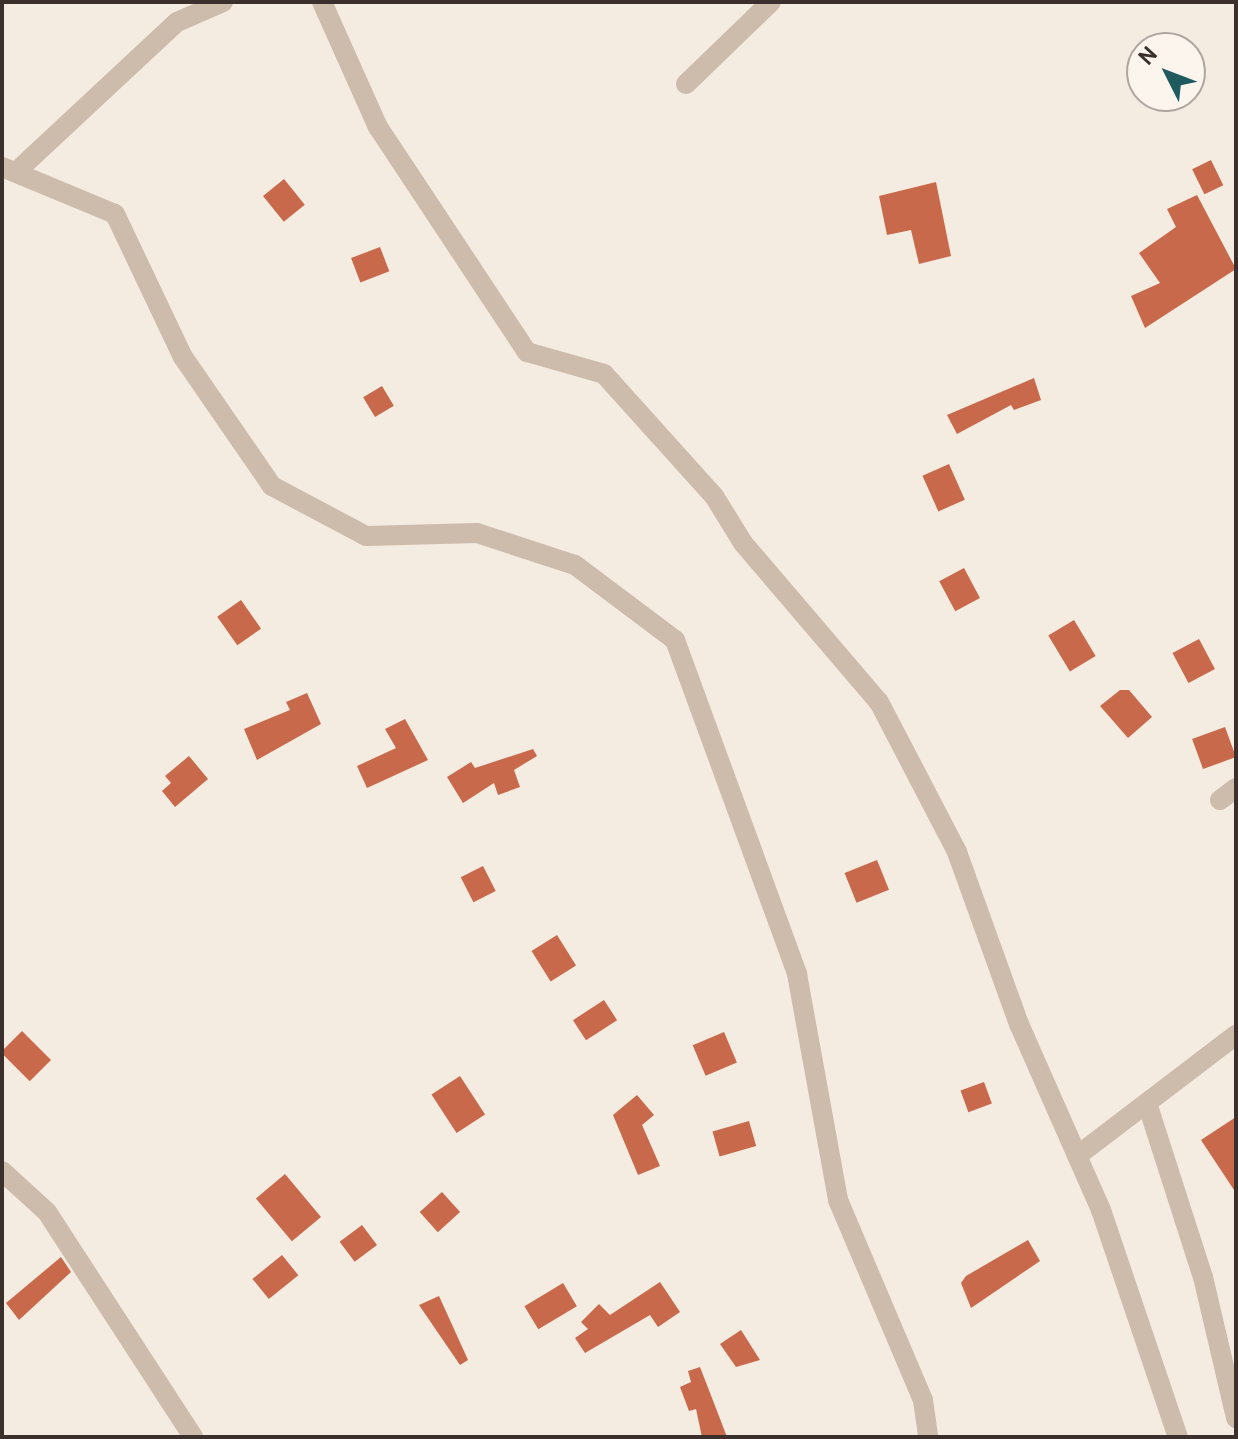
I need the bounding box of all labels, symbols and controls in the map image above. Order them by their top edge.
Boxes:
north arrow [1126,32,1206,112]
text: N [1134,42,1165,72]

